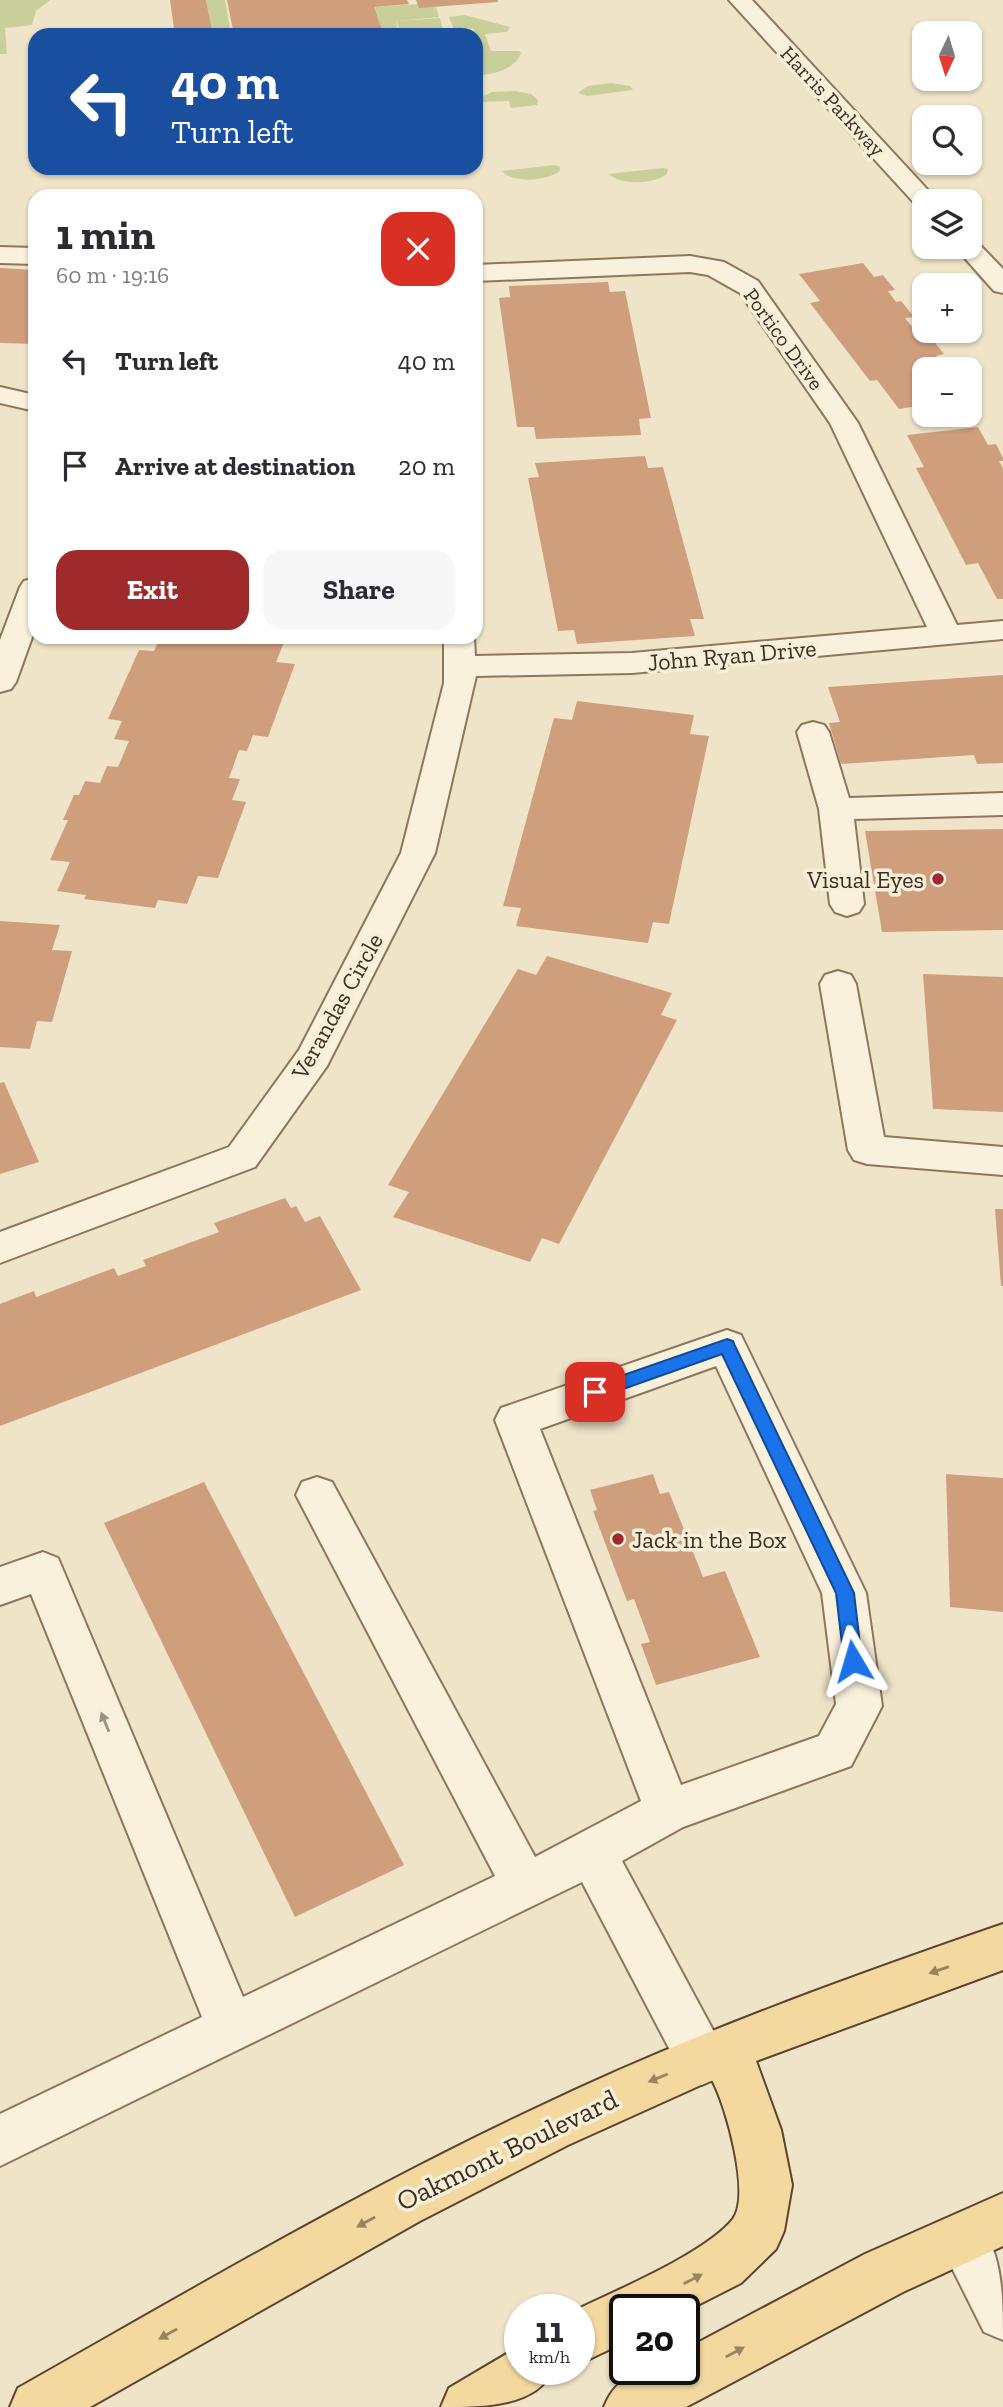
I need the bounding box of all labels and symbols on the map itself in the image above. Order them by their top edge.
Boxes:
north arrow [912,21,982,91]
street label: Harris Parkway [776,41,891,161]
street label: Portico Drive [739,283,829,395]
street label: John Ryan Drive [646,633,818,677]
place label: Visual Eyes [806,865,924,894]
marker: Visual Eyes [930,871,946,887]
street label: Verandas Circle [284,928,389,1085]
pin [565,1362,625,1422]
place label: Jack in the Box [632,1525,787,1554]
marker: Jack in the Box [610,1531,626,1547]
position arrow [816,1624,890,1698]
one-way arrow [99,1711,110,1732]
one-way arrow [928,1965,949,1976]
one-way arrow [647,2073,668,2084]
street label: Oakmont Boulevard [391,2082,623,2218]
one-way arrow [356,2216,376,2228]
one-way arrow [683,2274,703,2286]
speed limit sign: 20 [609,2294,700,2385]
one-way arrow [158,2328,177,2340]
one-way arrow [725,2346,745,2358]

